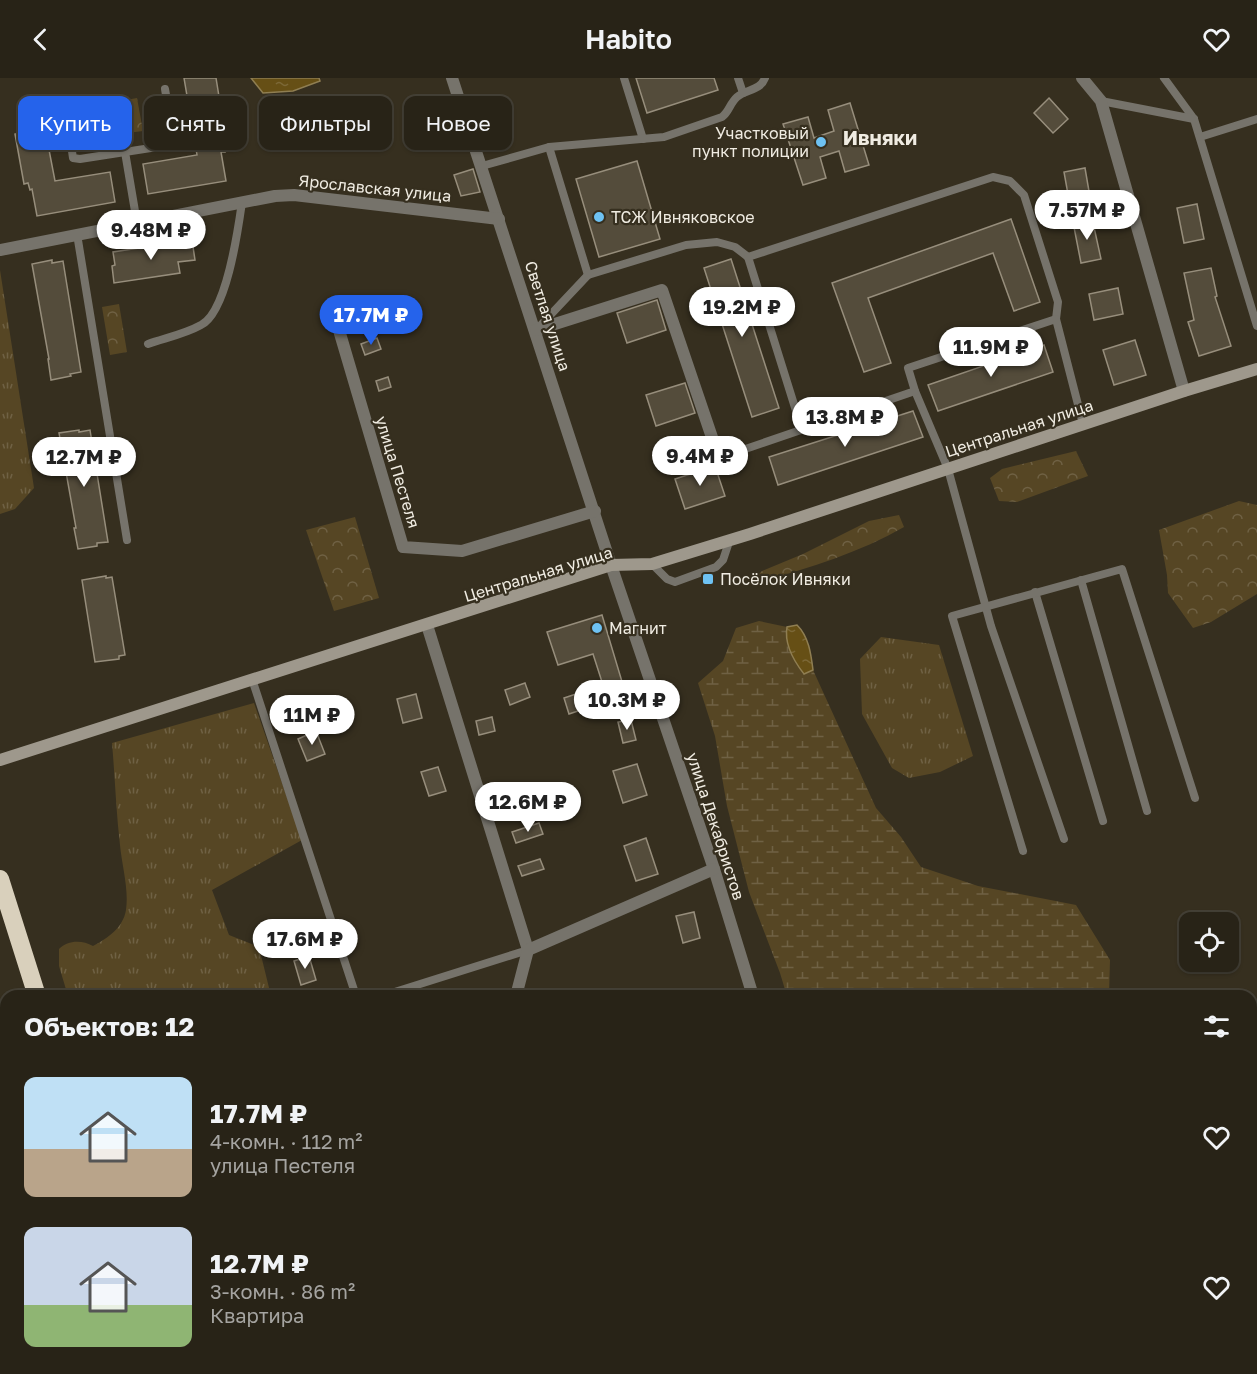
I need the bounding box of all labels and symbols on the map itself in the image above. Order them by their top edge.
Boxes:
place label: Участковый пункт полиции [692,123,809,161]
district label: Ивняки [843,125,917,149]
marker: Участковый пункт полиции [814,135,828,149]
street label: Ярославская улица [298,170,452,206]
pin: 7.57M ₽ [1032,190,1142,241]
place label: ТСЖ Ивняковское [611,207,755,227]
pin: 9.48M ₽ [96,210,206,261]
marker: ТСЖ Ивняковское [592,210,606,224]
street label: Светлая улица [521,258,575,374]
pin: 19.2M ₽ [687,287,797,338]
pin: 17.7M ₽ [316,295,426,346]
pin: 11.9M ₽ [936,327,1046,378]
street label: Центральная улица [942,395,1096,461]
pin: 13.8M ₽ [790,397,900,448]
street label: улица Пестеля [371,414,425,530]
pin: 9.4M ₽ [651,436,749,487]
pin: 12.7M ₽ [29,437,139,488]
street label: Центральная улица [461,542,615,606]
place label: Посёлок Ивняки [720,569,851,589]
marker: Посёлок Ивняки [701,572,715,586]
place label: Магнит [609,618,667,638]
marker: Магнит [590,621,604,635]
pin: 10.3M ₽ [572,680,682,731]
pin: 11M ₽ [270,695,354,746]
street label: улица Декабристов [683,750,749,902]
pin: 12.6M ₽ [473,782,583,833]
pin: 17.6M ₽ [250,919,360,970]

